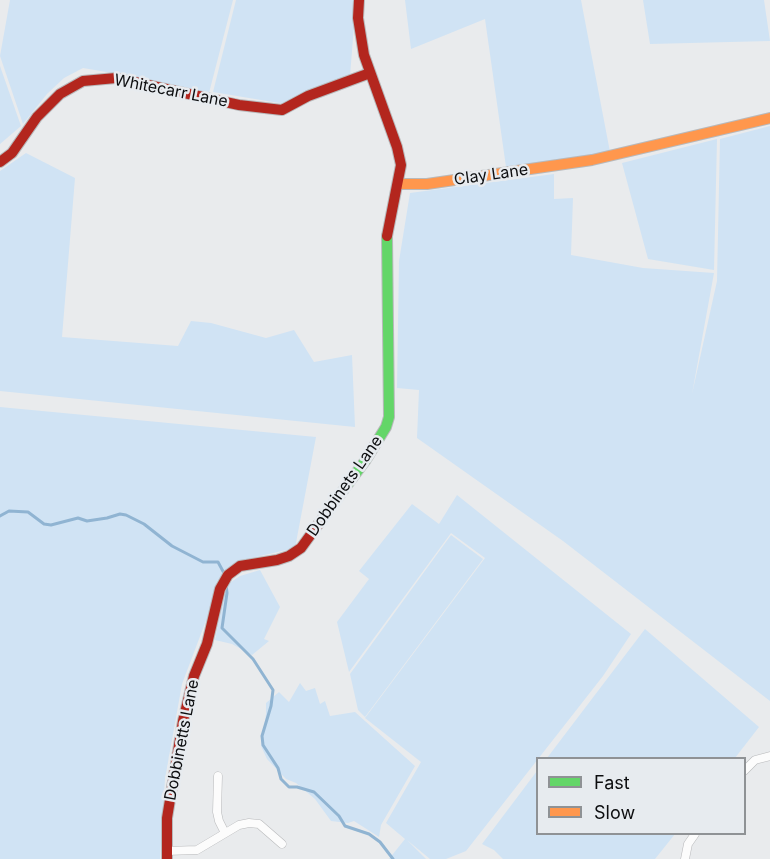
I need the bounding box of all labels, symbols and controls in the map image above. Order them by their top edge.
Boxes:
street label: Whitecarr Lane [113,71,229,111]
street label: Clay Lane [453,160,529,190]
street label: Dobbinets Lane [303,432,387,540]
street label: Dobbinetts Lane [161,678,203,802]
legend [536,757,746,835]
text: Fast [594,772,630,793]
text: Slow [594,802,635,823]

